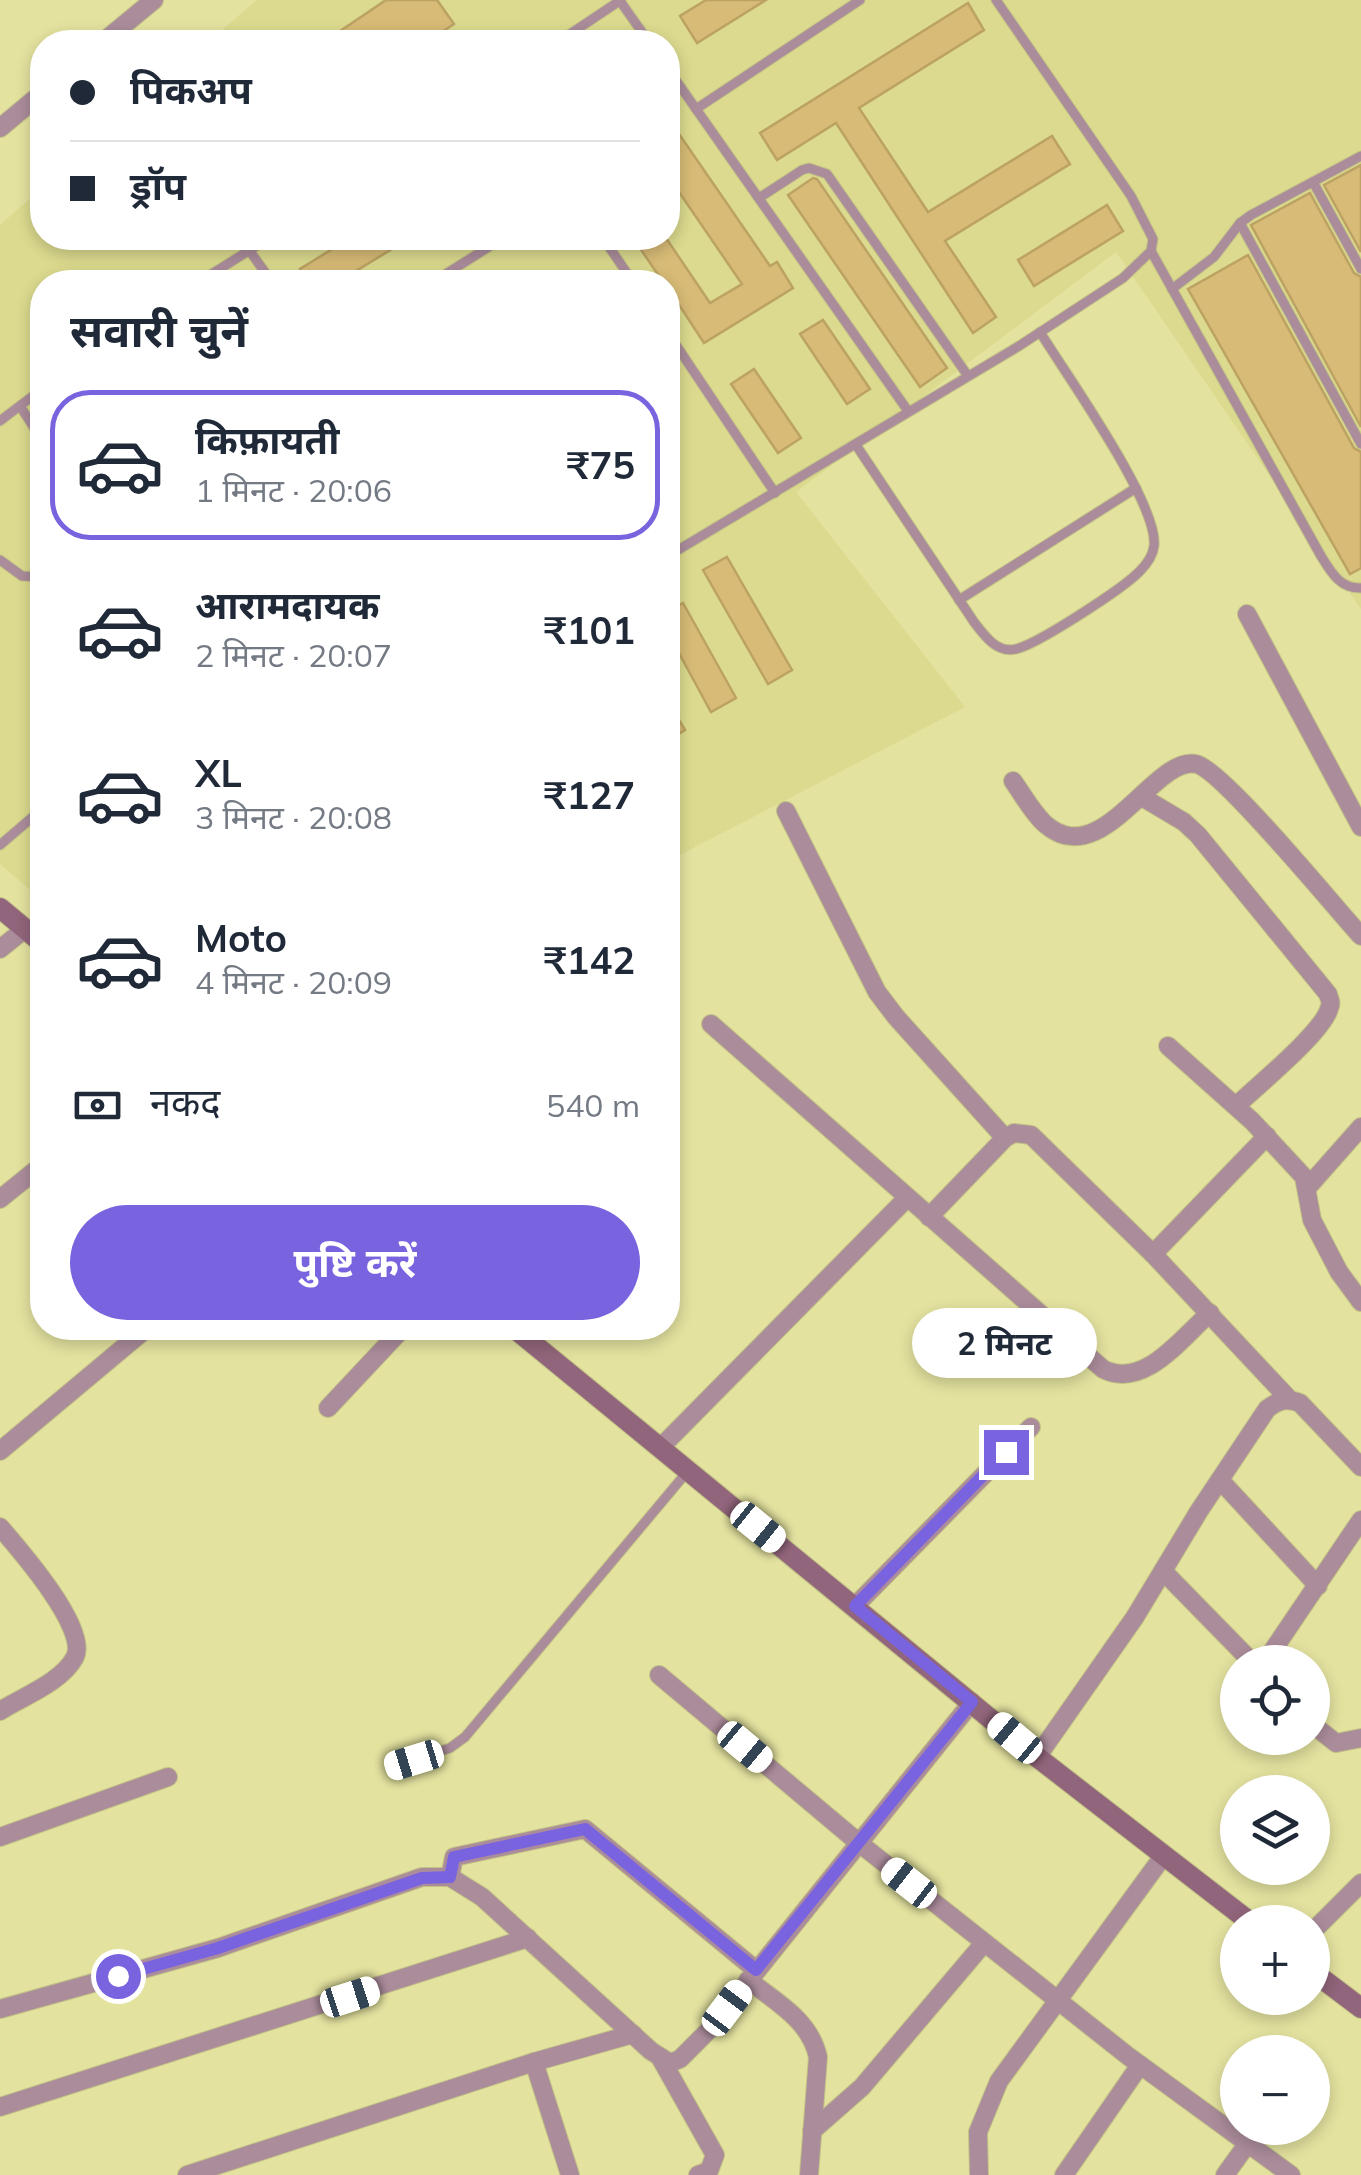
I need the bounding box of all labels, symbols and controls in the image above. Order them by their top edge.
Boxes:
text: पिकअप [130,66,252,114]
text: ड्रॉप [130,162,186,210]
text: सवारी चुनें [70,302,248,358]
text: किफ़ायती [195,416,339,464]
icon: car [75,420,165,510]
text: ₹75 [567,441,635,489]
text: 1 मिनट · 20:06 [195,470,392,510]
text: आरामदायक [195,581,379,629]
icon: car [75,585,165,675]
text: ₹101 [544,606,635,654]
text: 2 मिनट · 20:07 [195,635,392,675]
text: XL [195,749,242,797]
icon: car [75,750,165,840]
text: ₹127 [544,771,635,819]
text: 3 मिनट · 20:08 [195,797,392,837]
text: Moto [195,914,287,962]
icon: car [75,915,165,1005]
text: ₹142 [544,936,635,984]
text: 4 मिनट · 20:09 [195,962,392,1002]
icon: cash [70,1078,125,1133]
text: नकद [150,1078,220,1126]
text: 540 m [546,1085,640,1125]
button: पुष्टि करें [70,1205,640,1320]
callout: 2 मिनट [914,1307,1098,1377]
text: 2 मिनट [957,1323,1052,1363]
route end [984,1430,1029,1475]
car [725,1496,791,1558]
map controls [1220,1645,1330,2145]
button: locate [1220,1645,1330,1755]
car [982,1707,1048,1769]
car [712,1716,778,1778]
car [381,1737,447,1783]
button: layers [1220,1775,1330,1885]
car [876,1853,942,1913]
button: + [1220,1905,1330,2015]
route start [96,1954,141,1999]
car [317,1973,383,2021]
car [697,1975,757,2041]
button: − [1220,2035,1330,2145]

